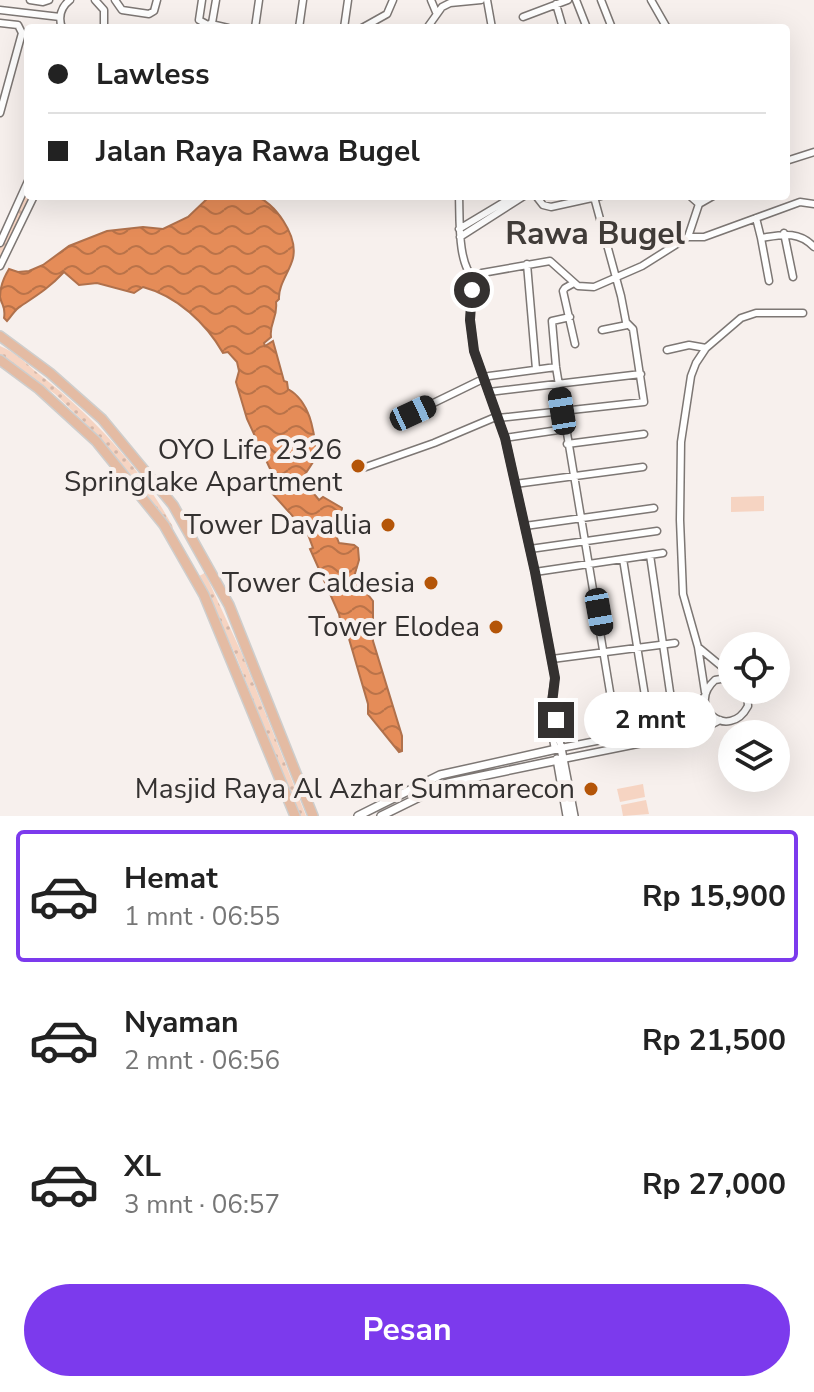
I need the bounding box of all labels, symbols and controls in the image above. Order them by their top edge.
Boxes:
text: Lawless [96,54,210,95]
text: Jalan Raya Rawa Bugel [96,131,420,172]
district label: Rawa Bugel [505,212,685,255]
route start [454,272,490,308]
car [546,385,578,437]
car [386,392,440,434]
place label: OYO Life 2326 Springlake Apartment [64,431,342,501]
marker: OYO Life 2326 Springlake Apartment [349,457,367,475]
place label: Tower Davallia [184,506,372,544]
marker: Tower Davallia [379,516,397,534]
place label: Tower Caldesia [222,564,415,602]
marker: Tower Caldesia [422,574,440,592]
car [583,586,615,638]
place label: Tower Elodea [308,608,480,646]
marker: Tower Elodea [487,618,505,636]
map controls [718,632,790,792]
button: locate [718,632,790,704]
callout: 2 mnt [584,692,716,748]
route end [538,702,574,738]
text: 2 mnt [615,702,685,737]
button: layers [718,720,790,792]
place label: Masjid Raya Al Azhar Summarecon [135,770,575,808]
marker: Masjid Raya Al Azhar Summarecon [582,780,600,798]
text: Hemat [124,858,218,899]
icon: car [28,860,100,932]
text: Rp 15,900 [642,876,786,917]
text: 1 mnt · 06:55 [124,899,280,934]
text: Nyaman [124,1002,239,1043]
icon: car [28,1004,100,1076]
text: Rp 21,500 [642,1020,786,1061]
text: 2 mnt · 06:56 [124,1043,280,1078]
text: XL [124,1146,161,1187]
icon: car [28,1148,100,1220]
text: Rp 27,000 [642,1164,786,1205]
text: 3 mnt · 06:57 [124,1187,280,1222]
button: Pesan [24,1284,790,1376]

